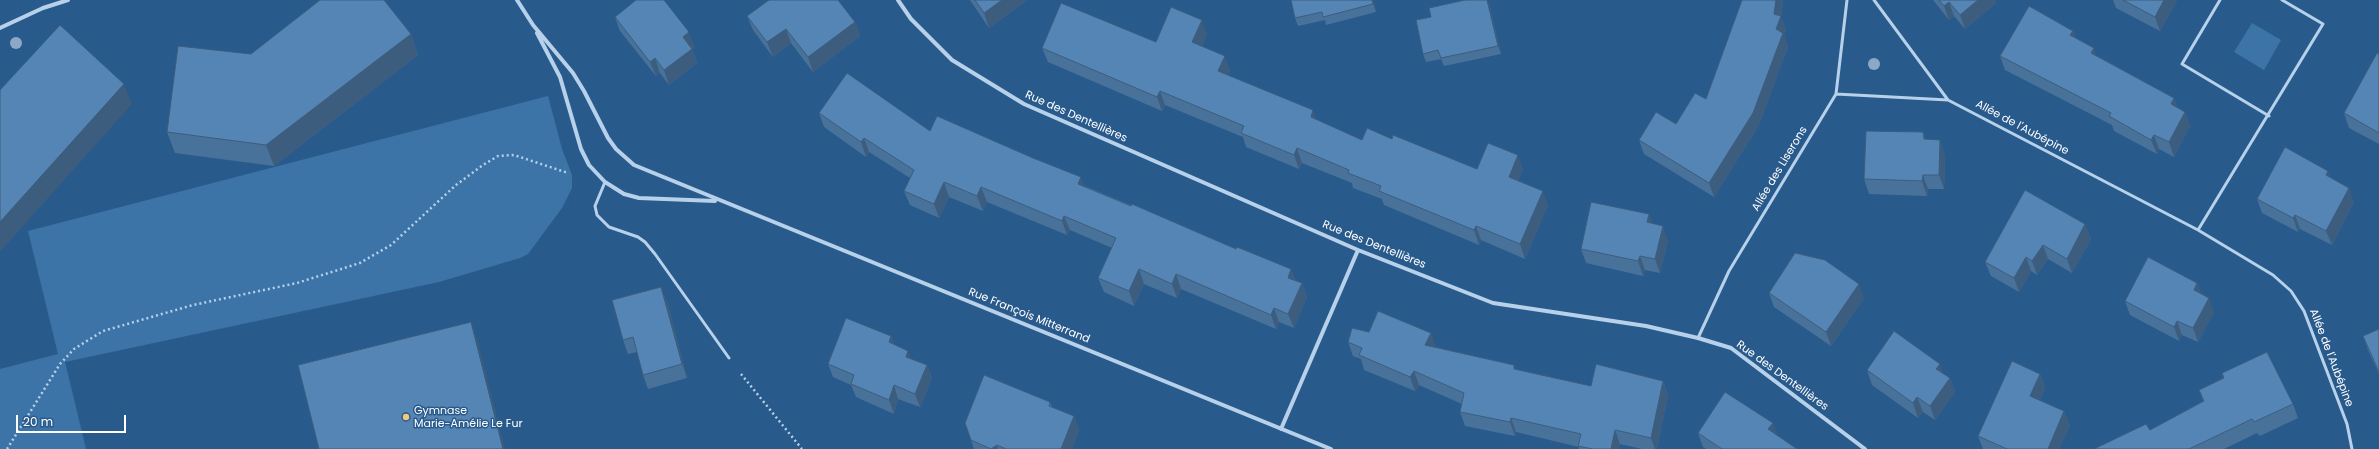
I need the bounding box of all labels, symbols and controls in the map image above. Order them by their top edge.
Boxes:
street label: Rue des Dentellières [1023,89,1129,145]
street label: Allée de l'Aubépine [1973,98,2071,158]
street label: Allée des Liserons [1750,124,1810,214]
street label: Rue des Dentellières [1320,218,1428,272]
street label: Rue François Mitterrand [966,286,1092,346]
street label: Allée de l'Aubépine [2306,307,2356,409]
street label: Rue des Dentellières [1733,338,1831,414]
place label: Gymnase Marie-Amélie Le Fur [414,404,523,430]
scale bar [18,407,128,433]
marker: Gymnase Marie-Amélie Le Fur [401,412,411,422]
text: 20 m [23,413,53,430]

